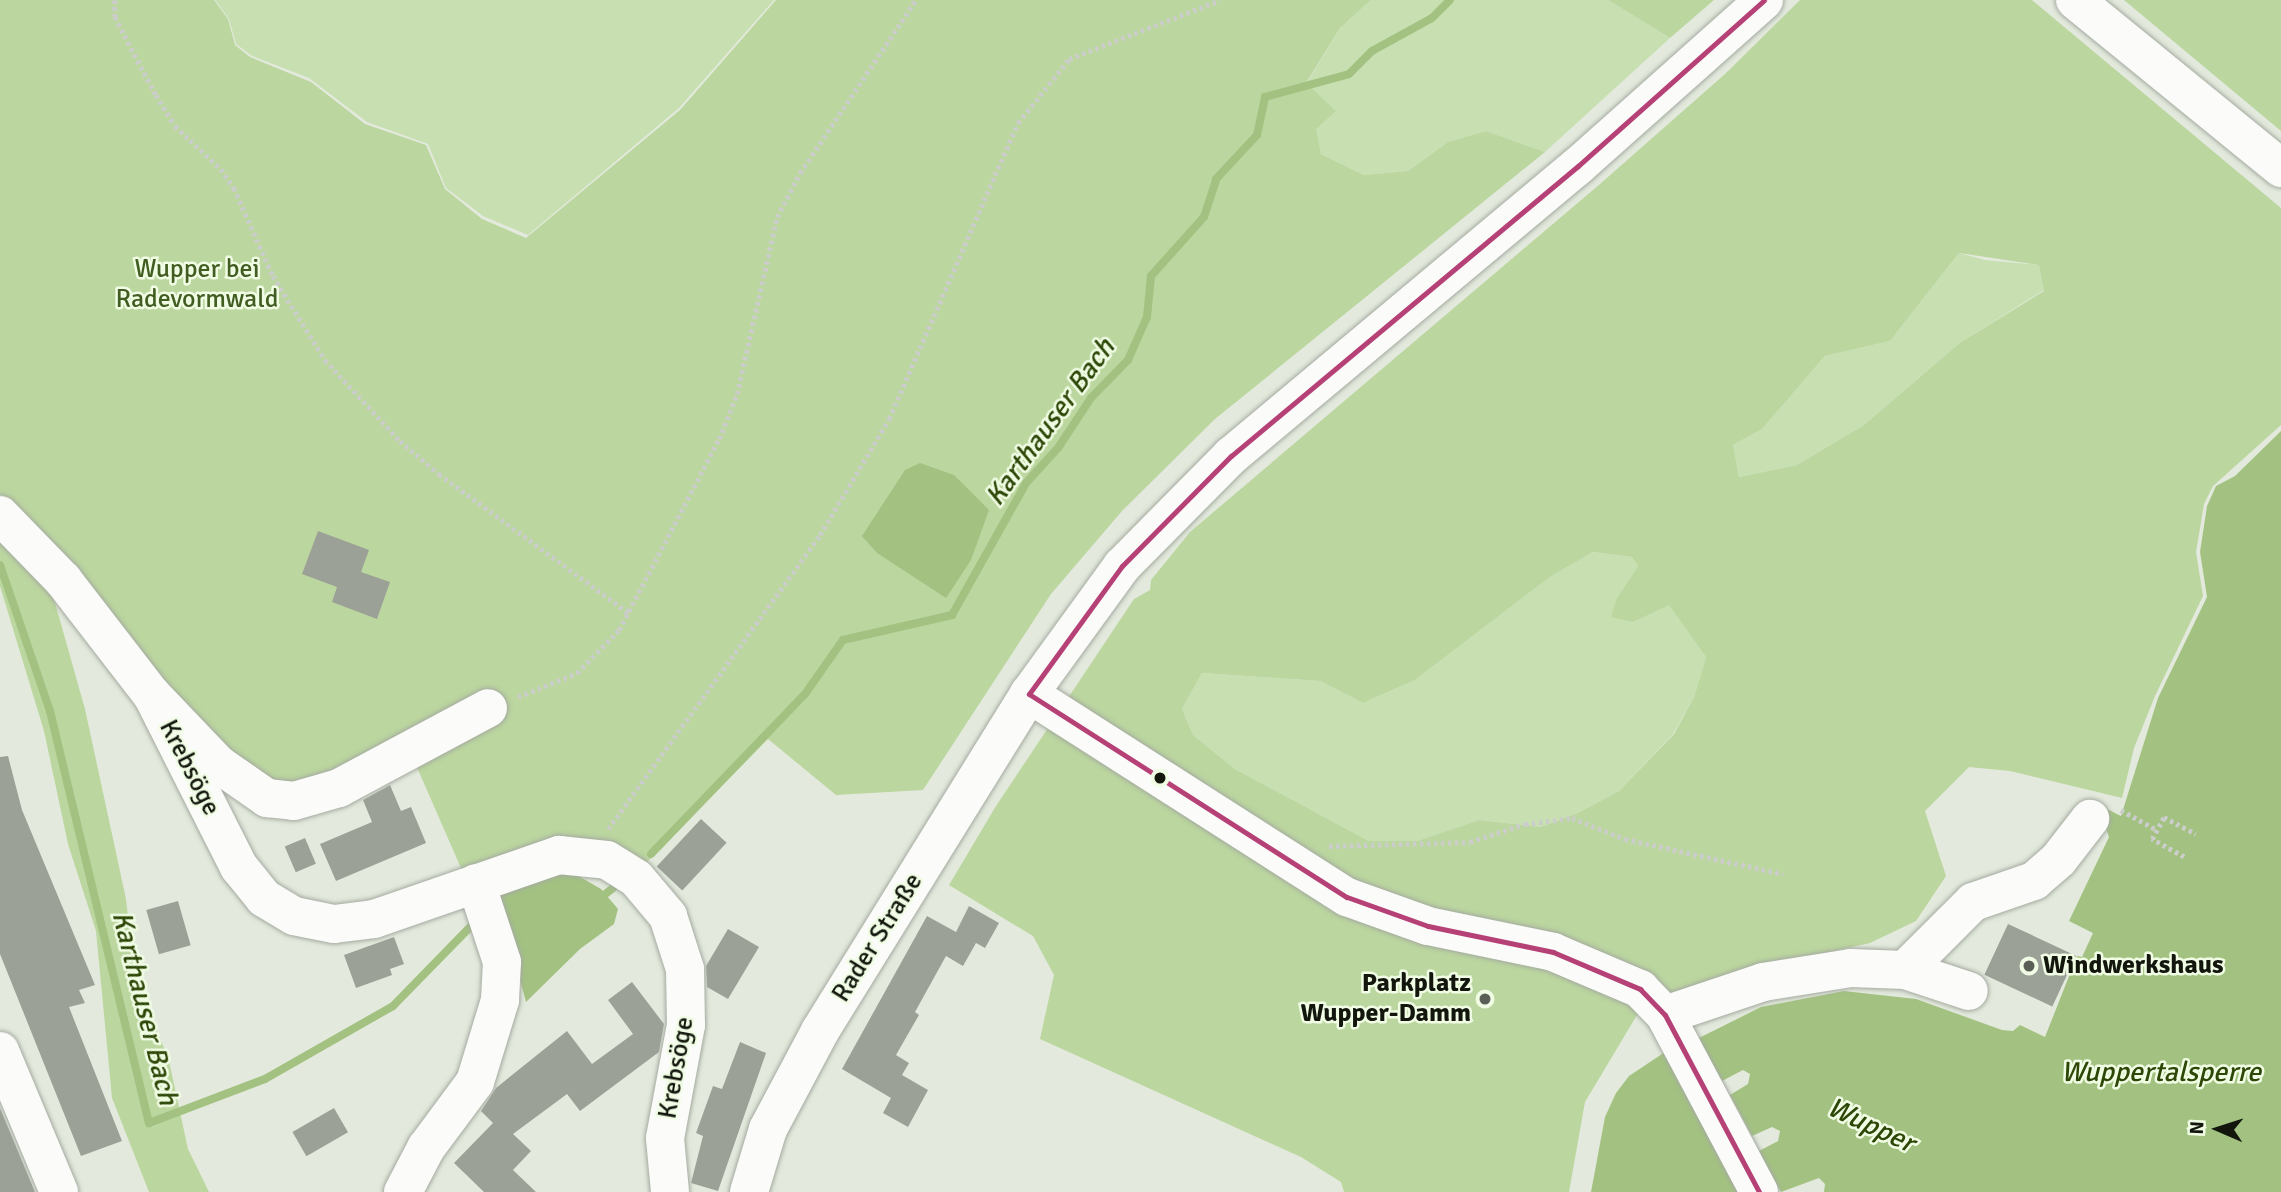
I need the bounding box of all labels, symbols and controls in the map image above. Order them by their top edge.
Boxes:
park label: Wupper bei Radevormwald [116,254,278,316]
water label: Karthauser Bach [978,332,1122,512]
street label: Krebsöge [152,715,226,821]
unlabelled marker [1153,771,1167,785]
street label: Rader Straße [826,868,930,1008]
water label: Karthauser Bach [105,908,185,1108]
place label: Windwerkshaus [2043,950,2224,982]
marker: Windwerkshaus [2021,958,2037,974]
place label: Parkplatz Wupper-Damm [1300,968,1471,1030]
marker: Parkplatz Wupper-Damm [1477,991,1493,1007]
street label: Krebsöge [653,1015,701,1121]
water label: Wuppertalsperre [2061,1055,2261,1089]
water label: Wupper [1822,1090,1920,1160]
north arrow [2183,1094,2253,1164]
text: N [2185,1121,2209,1135]

